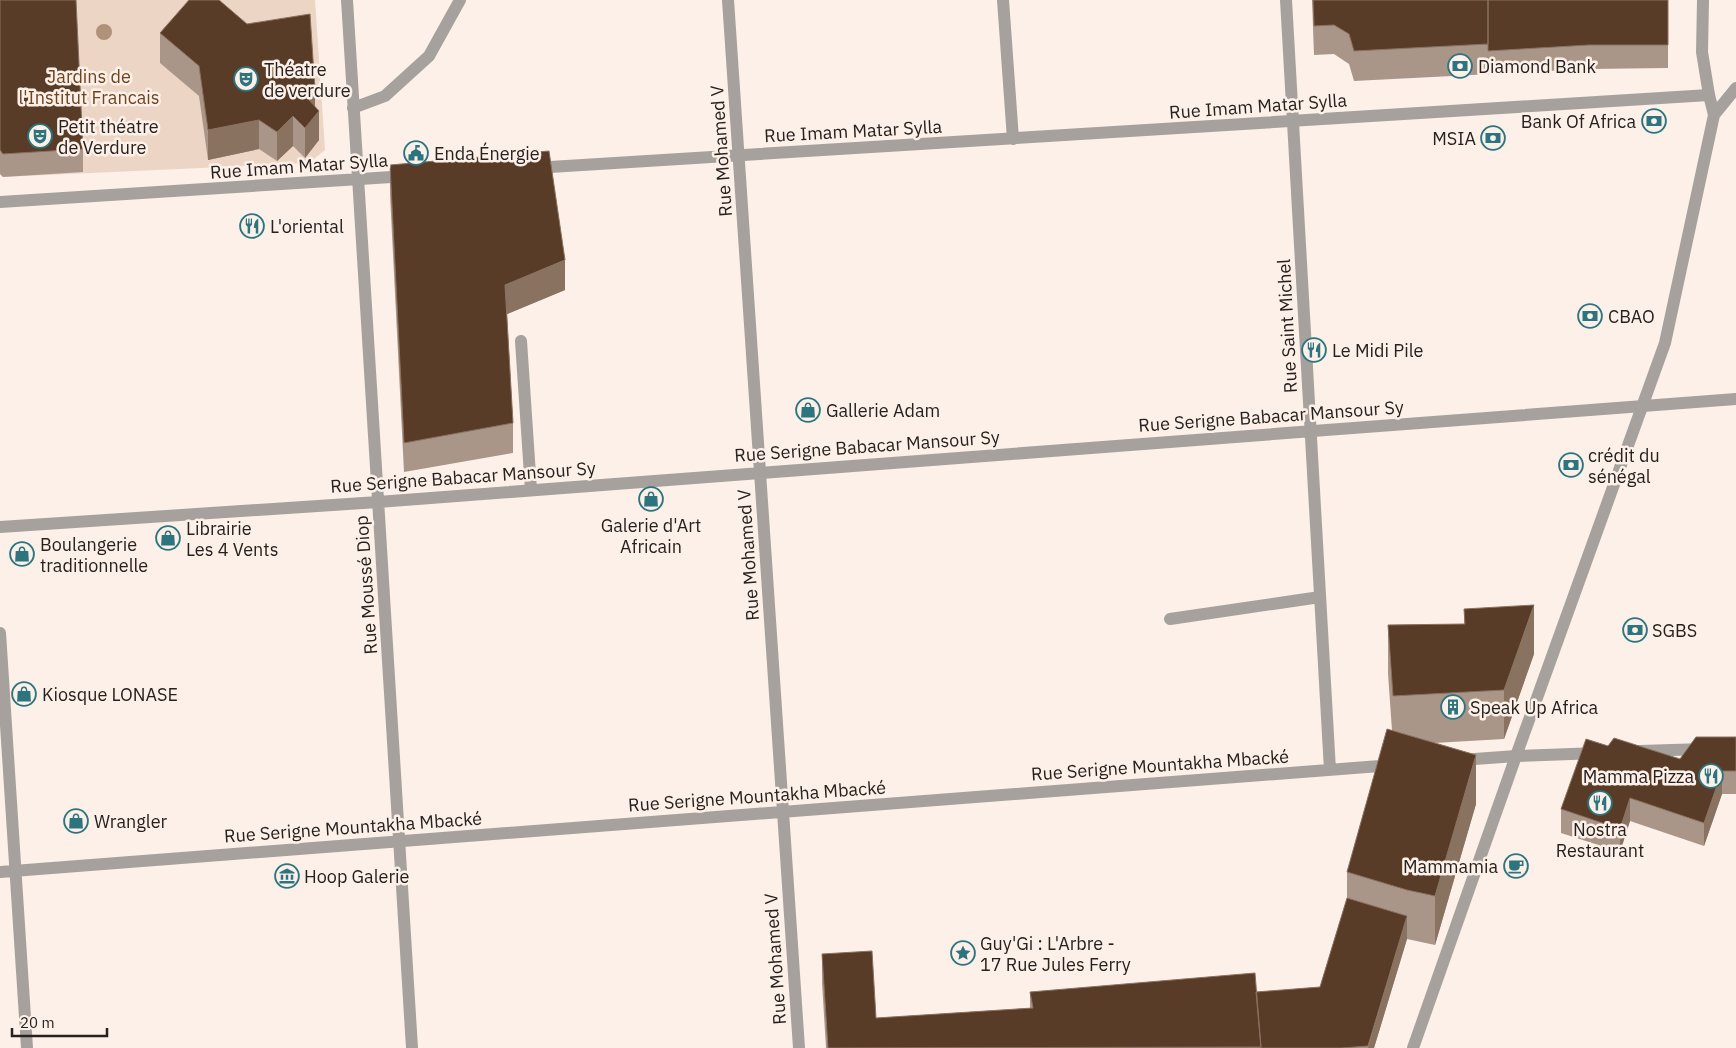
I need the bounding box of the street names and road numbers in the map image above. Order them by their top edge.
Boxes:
street label: Rue Mohamed V [705,84,737,217]
street label: Rue Imam Matar Sylla [1168,88,1348,124]
street label: Rue Imam Matar Sylla [763,115,943,147]
street label: Rue Imam Matar Sylla [209,148,389,184]
street label: Rue Saint Michel [1272,258,1302,394]
street label: Rue Serigne Babacar Mansour Sy [1138,395,1404,437]
street label: Rue Serigne Babacar Mansour Sy [734,425,1000,467]
street label: Rue Serigne Babacar Mansour Sy [330,456,596,498]
street label: Rue Mohamed V [732,488,764,621]
street label: Rue Moussé Diop [350,515,382,655]
street label: Rue Serigne Mountakha Mbacké [1030,745,1290,785]
street label: Rue Serigne Mountakha Mbacké [627,776,887,816]
street label: Rue Serigne Mountakha Mbacké [223,807,483,847]
street label: Rue Mohamed V [759,892,791,1025]

